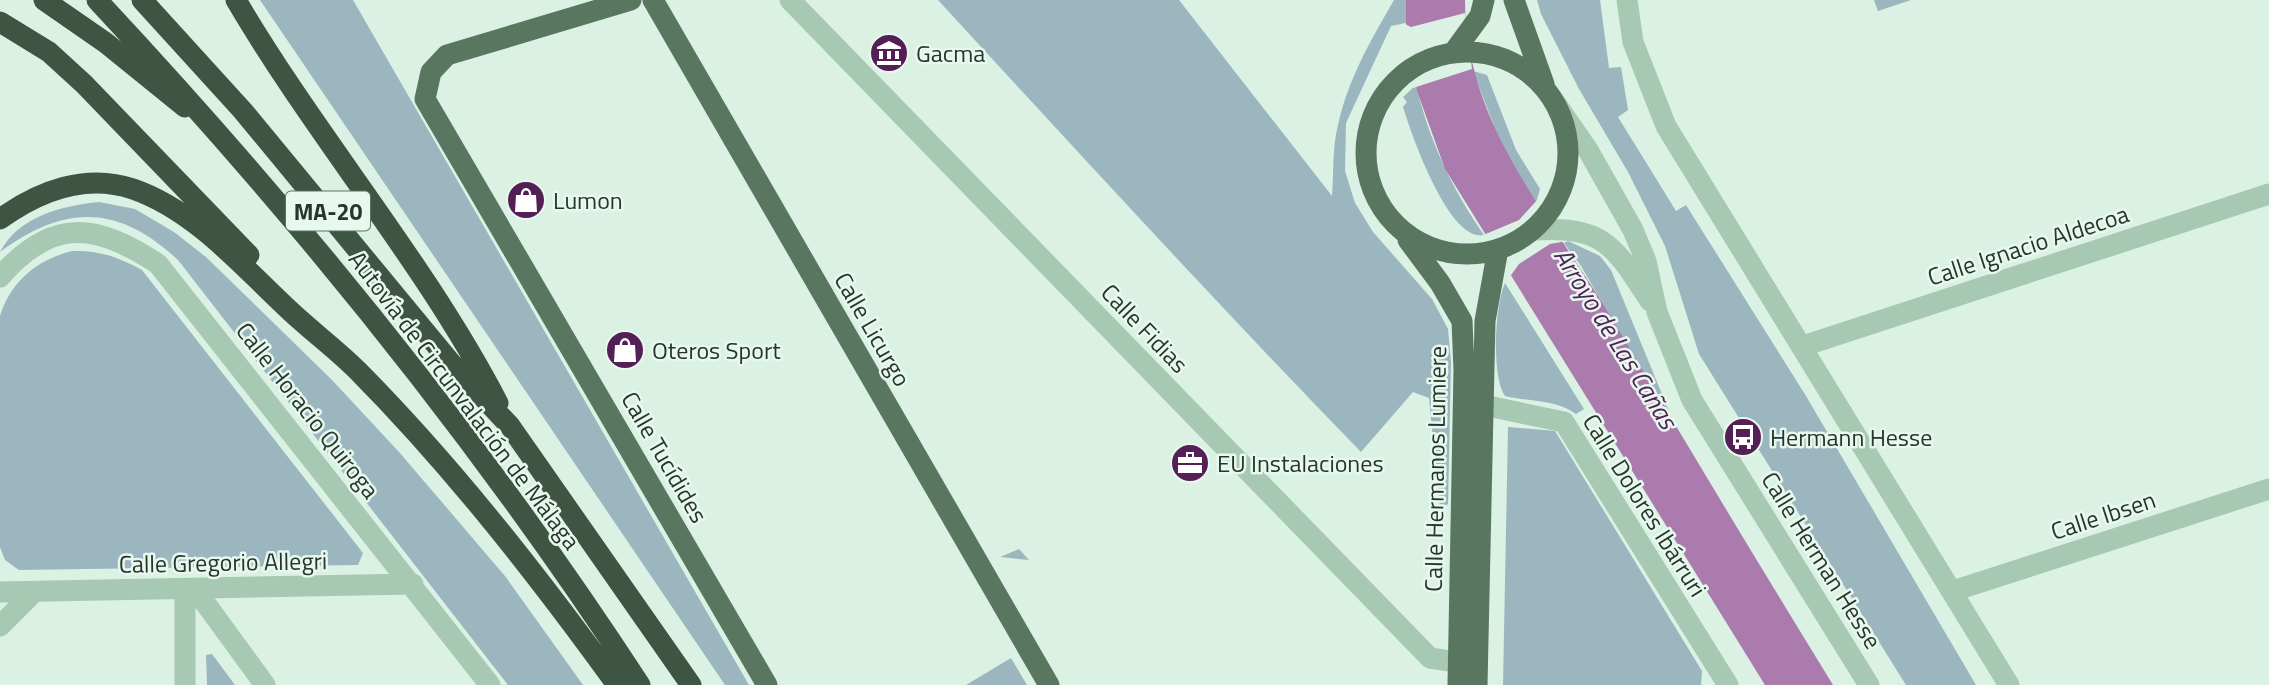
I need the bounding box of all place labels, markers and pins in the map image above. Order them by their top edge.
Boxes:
museum icon: Gacma [868,32,910,74]
place label: Gacma [916,35,985,71]
shop icon: Lumon [505,179,547,221]
place label: Lumon [553,182,623,218]
shop icon: Oteros Sport [604,329,646,371]
place label: Oteros Sport [652,332,781,368]
bus stop icon: Hermann Hesse [1722,416,1764,458]
place label: Hermann Hesse [1770,419,1932,455]
office icon: EU Instalaciones [1169,442,1211,484]
place label: EU Instalaciones [1217,445,1384,481]

